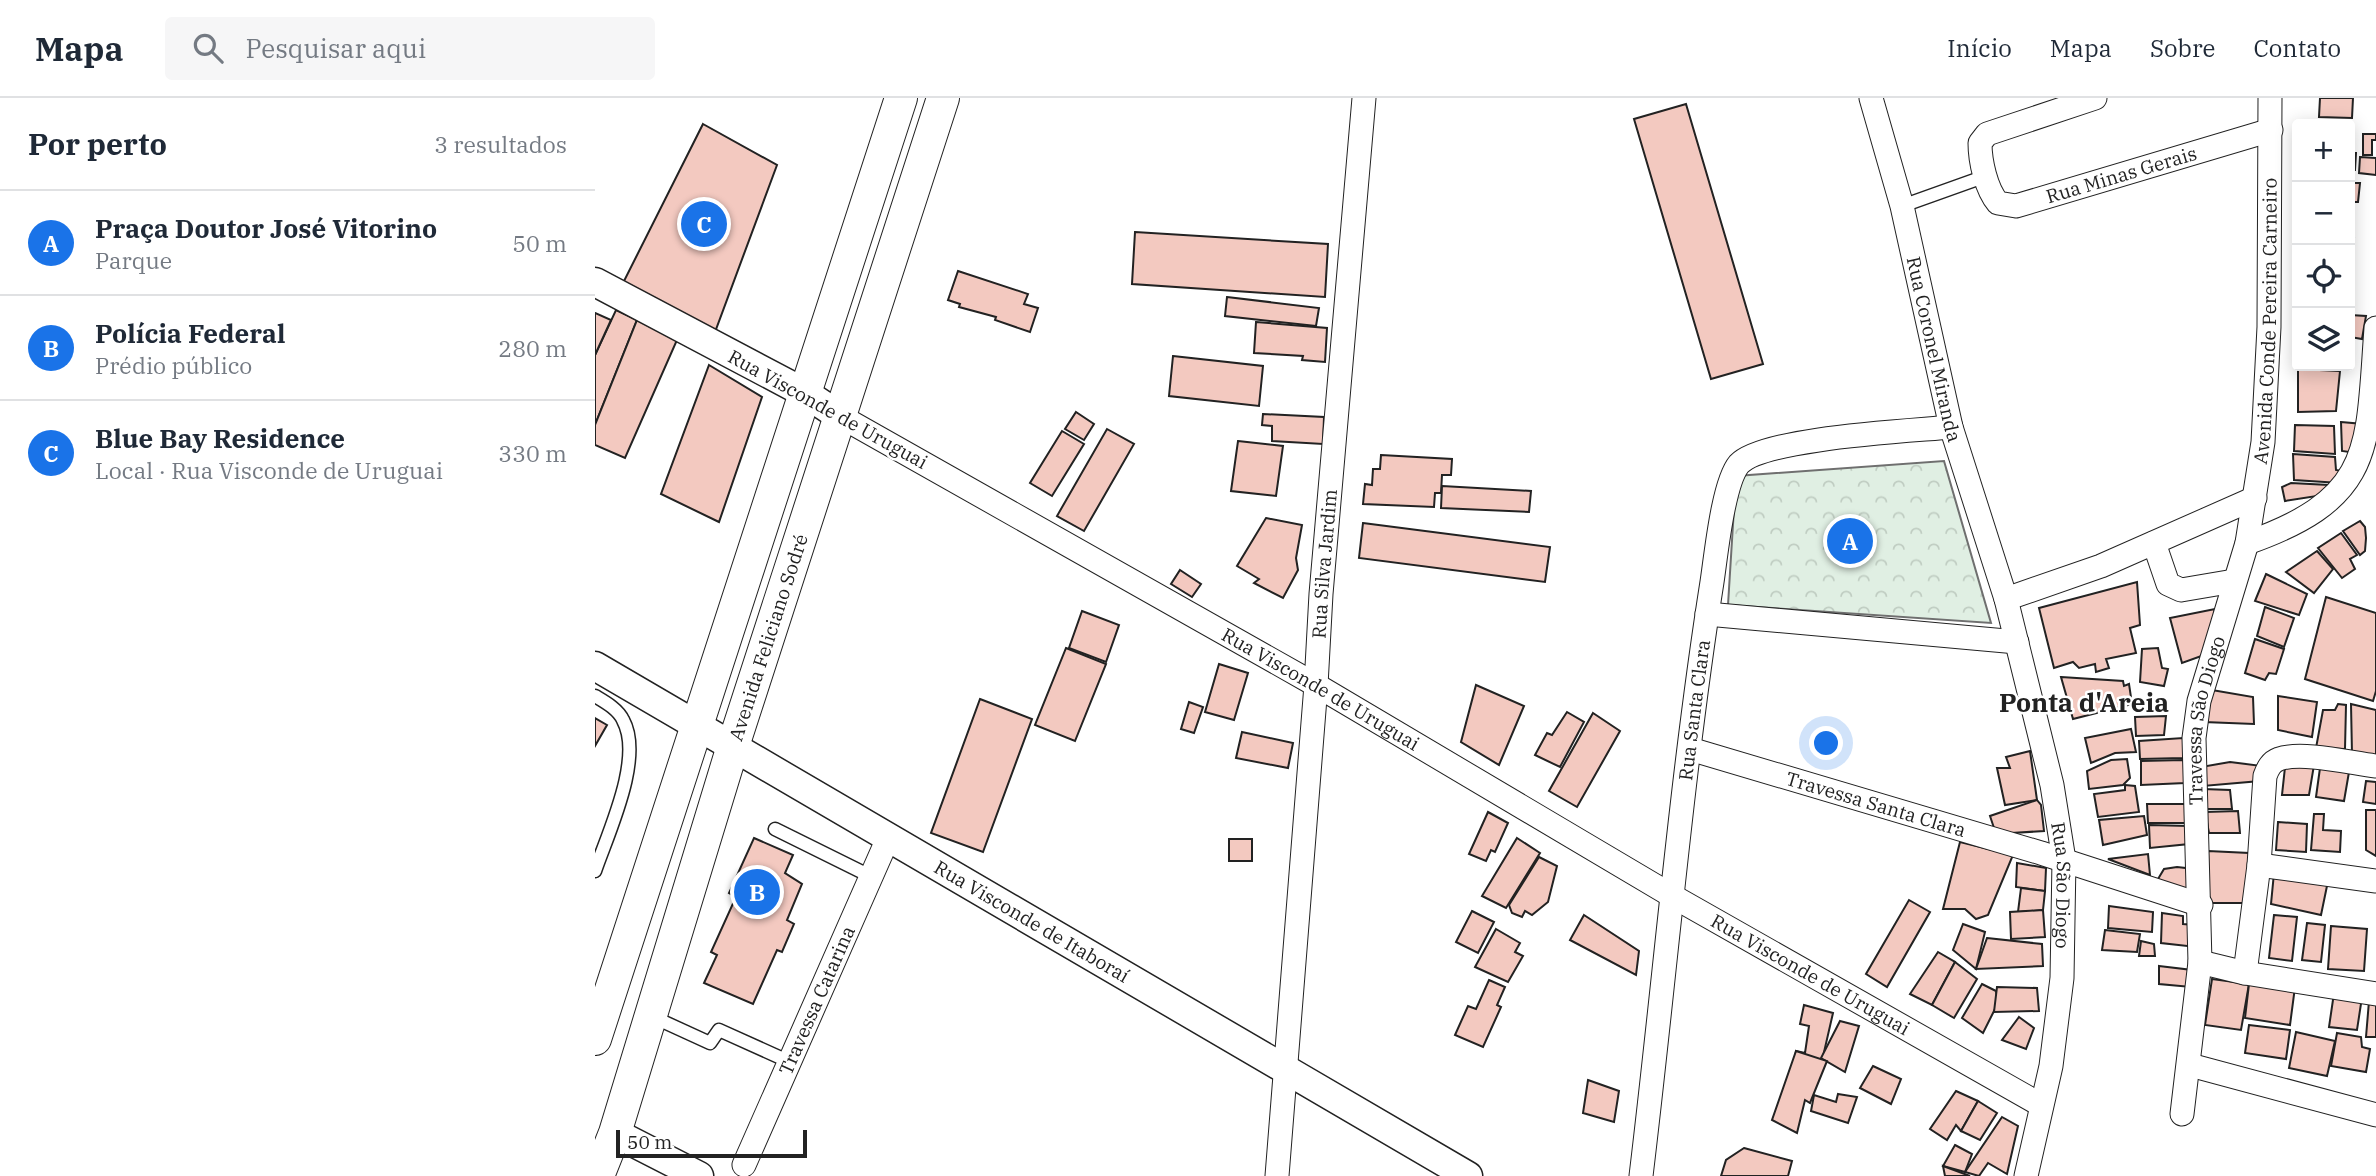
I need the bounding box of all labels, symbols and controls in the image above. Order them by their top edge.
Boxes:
search box [165,17,655,80]
text: Mapa [35,27,123,70]
icon: search [189,29,227,67]
text: Pesquisar aqui [245,31,426,65]
text: Início [1947,32,2012,64]
text: Mapa [2050,32,2112,64]
text: Sobre [2150,32,2215,64]
text: Contato [2253,32,2341,64]
map controls [2292,119,2355,371]
button: + [2292,119,2355,182]
text: Por perto [28,124,167,163]
text: 3 resultados [434,129,567,159]
street label: Rua Minas Gerais [2043,141,2199,208]
street label: Avenida Conde Pereira Carneiro [2248,178,2282,466]
button: − [2292,182,2355,245]
pin: C [681,198,727,250]
text: Praça Doutor José Vitorino [95,211,437,245]
text: A [43,228,59,258]
text: 50 m [512,228,567,258]
text: Parque [95,245,172,275]
button: locate [2292,245,2355,308]
street label: Rua Coronel Miranda [1902,254,1967,445]
button: layers [2292,308,2355,371]
text: Polícia Federal [95,316,285,350]
text: B [43,333,59,363]
text: 280 m [498,333,567,363]
street label: Rua Visconde de Uruguai [724,344,932,474]
text: Prédio público [95,350,252,380]
text: Blue Bay Residence [95,421,345,455]
text: C [43,438,59,468]
text: 330 m [498,438,567,468]
text: Local · Rua Visconde de Uruguai [95,455,443,485]
street label: Rua Silva Jardim [1307,488,1342,639]
pin: A [1827,515,1873,567]
street label: Avenida Feliciano Sodré [723,531,813,744]
street label: Rua Visconde de Uruguai [1218,622,1424,756]
street label: Travessa São Diogo [2182,633,2230,805]
street label: Rua Santa Clara [1673,638,1715,782]
district label: Ponta d'Areia [1999,685,2169,719]
your location [1809,726,1843,760]
street label: Travessa Santa Clara [1783,766,1969,842]
street label: Rua São Diogo [2046,820,2076,949]
street label: Rua Visconde de Itaboraí [930,855,1134,988]
pin: B [734,866,780,918]
street label: Rua Visconde de Uruguai [1707,909,1914,1040]
street label: Travessa Catarina [773,922,860,1079]
scale bar [616,1127,807,1159]
text: 50 m [627,1130,672,1154]

